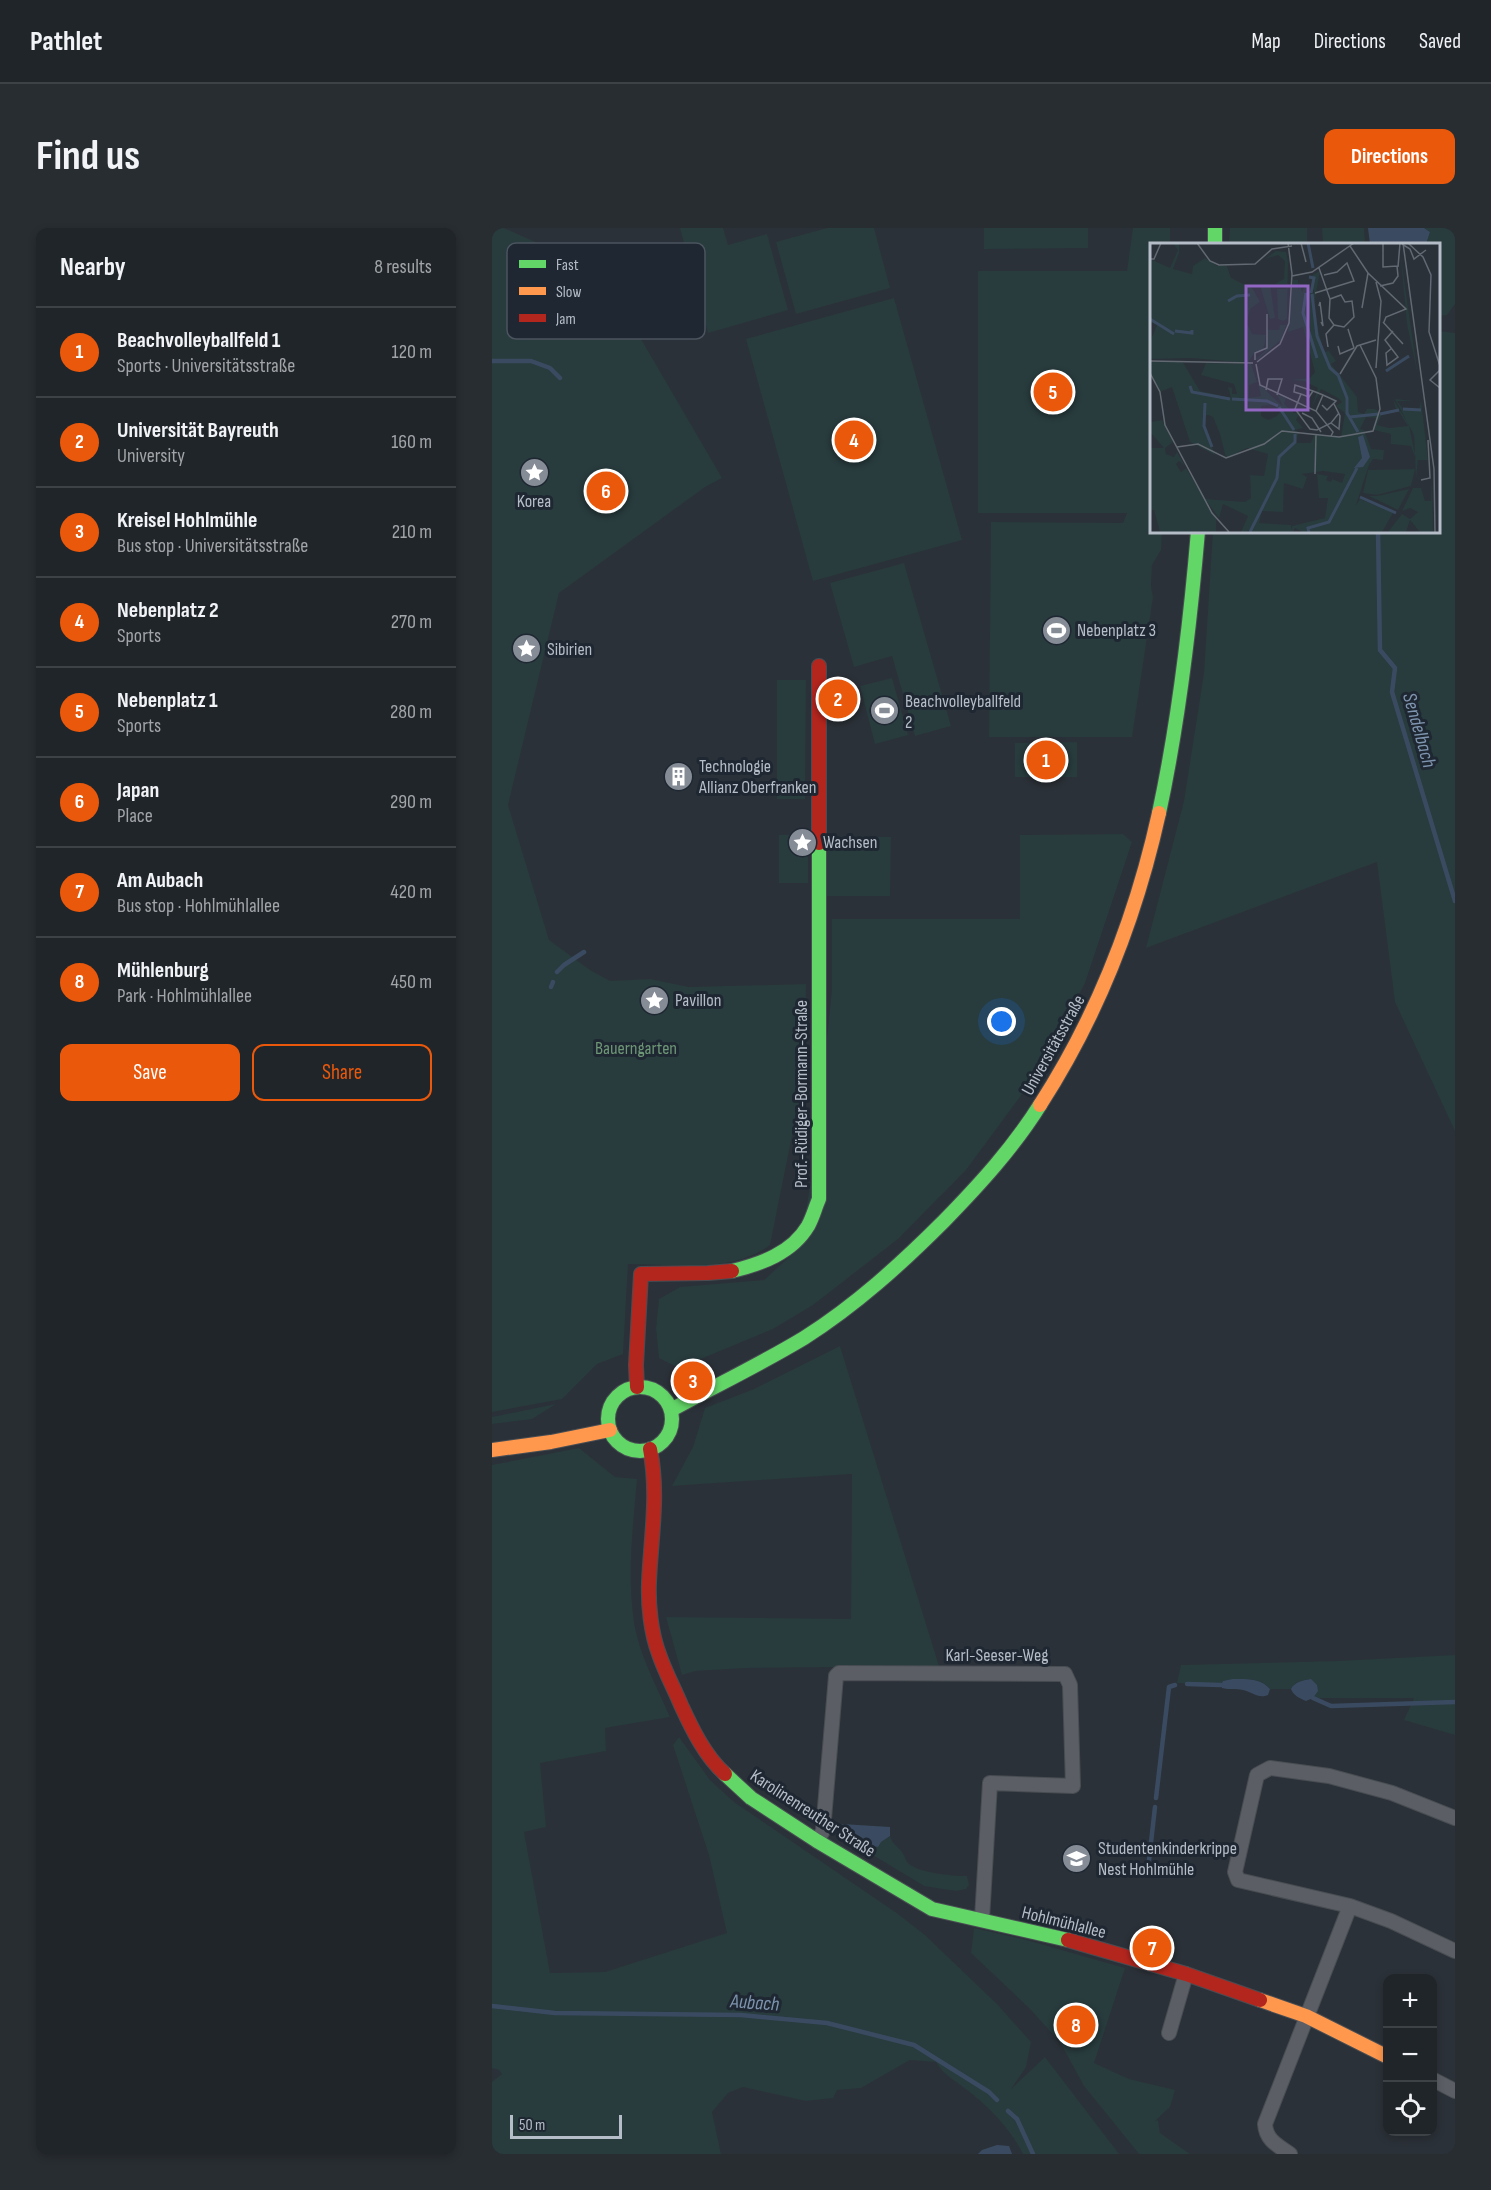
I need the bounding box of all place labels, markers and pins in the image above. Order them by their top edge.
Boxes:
pin: 5 [1034,370,1072,414]
pin: 4 [834,418,874,462]
place icon: Korea [518,456,550,488]
pin: 6 [586,468,626,514]
place label: Korea [517,491,551,512]
sports icon: Nebenplatz 3 [1040,614,1072,646]
place label: Nebenplatz 3 [1077,620,1156,641]
place icon: Sibirien [510,633,542,665]
place label: Sibirien [547,639,592,660]
pin: 2 [818,676,858,722]
place label: Beachvolleyballfeld 2 [905,691,1021,733]
sports icon: Beachvolleyballfeld 2 [868,695,900,727]
pin: 1 [1026,738,1066,782]
place label: Technologie Allianz Oberfranken [698,756,817,798]
building icon: Technologie Allianz Oberfranken [662,760,694,792]
place icon: Wachsen [786,826,818,858]
place label: Wachsen [823,832,877,853]
place icon: Pavillon [638,984,670,1016]
place label: Pavillon [675,990,721,1011]
pin: 3 [674,1358,712,1404]
place label: Studentenkinderkrippe Nest Hohlmühle [1098,1838,1237,1880]
school or university icon: Studentenkinderkrippe Nest Hohlmühle [1061,1842,1093,1874]
pin: 7 [1132,1926,1172,1970]
pin: 8 [1056,2002,1096,2048]

